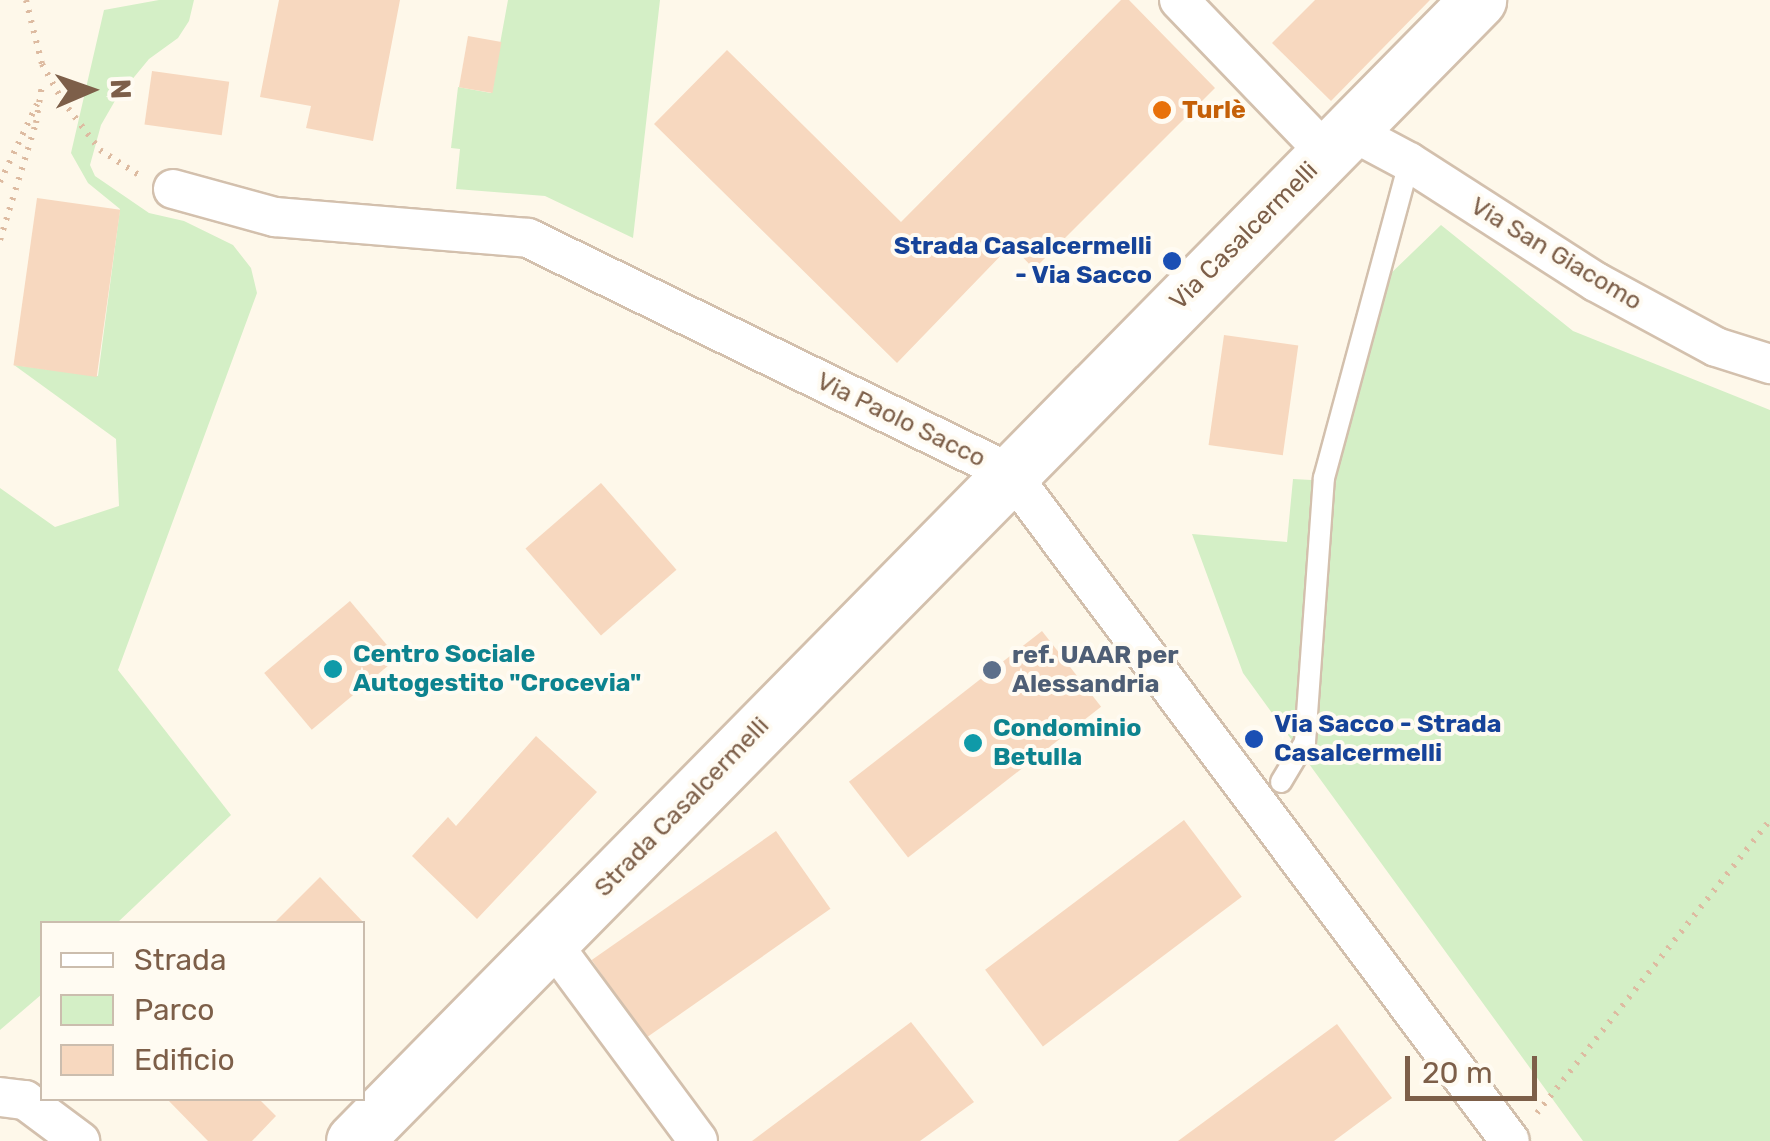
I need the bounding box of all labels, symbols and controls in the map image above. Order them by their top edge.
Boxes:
north arrow [40,40,140,140]
text: N [104,78,137,100]
place label: Turlè [1182,95,1246,125]
marker: Turlè [1151,99,1173,121]
street label: Via Casalcermelli [1164,156,1324,316]
street label: Via San Giacomo [1465,191,1647,317]
place label: Strada Casalcermelli - Via Sacco [894,232,1152,291]
marker: Strada Casalcermelli - Via Sacco [1161,250,1183,272]
street label: Via Paolo Sacco [812,366,990,474]
place label: Centro Sociale Autogestito "Crocevia" [353,640,641,699]
place label: ref. UAAR per Alessandria [1012,641,1179,700]
marker: Centro Sociale Autogestito "Crocevia" [322,658,344,680]
marker: ref. UAAR per Alessandria [981,659,1003,681]
place label: Via Sacco - Strada Casalcermelli [1274,710,1502,769]
street label: Strada Casalcermelli [589,711,775,903]
place label: Condominio Betulla [993,714,1141,773]
marker: Via Sacco - Strada Casalcermelli [1243,728,1265,750]
marker: Condominio Betulla [962,732,984,754]
legend [40,921,365,1101]
text: Strada [134,942,227,978]
text: Parco [134,992,214,1028]
scale bar [1410,1036,1542,1098]
text: Edificio [134,1042,235,1078]
text: 20 m [1422,1055,1493,1091]

